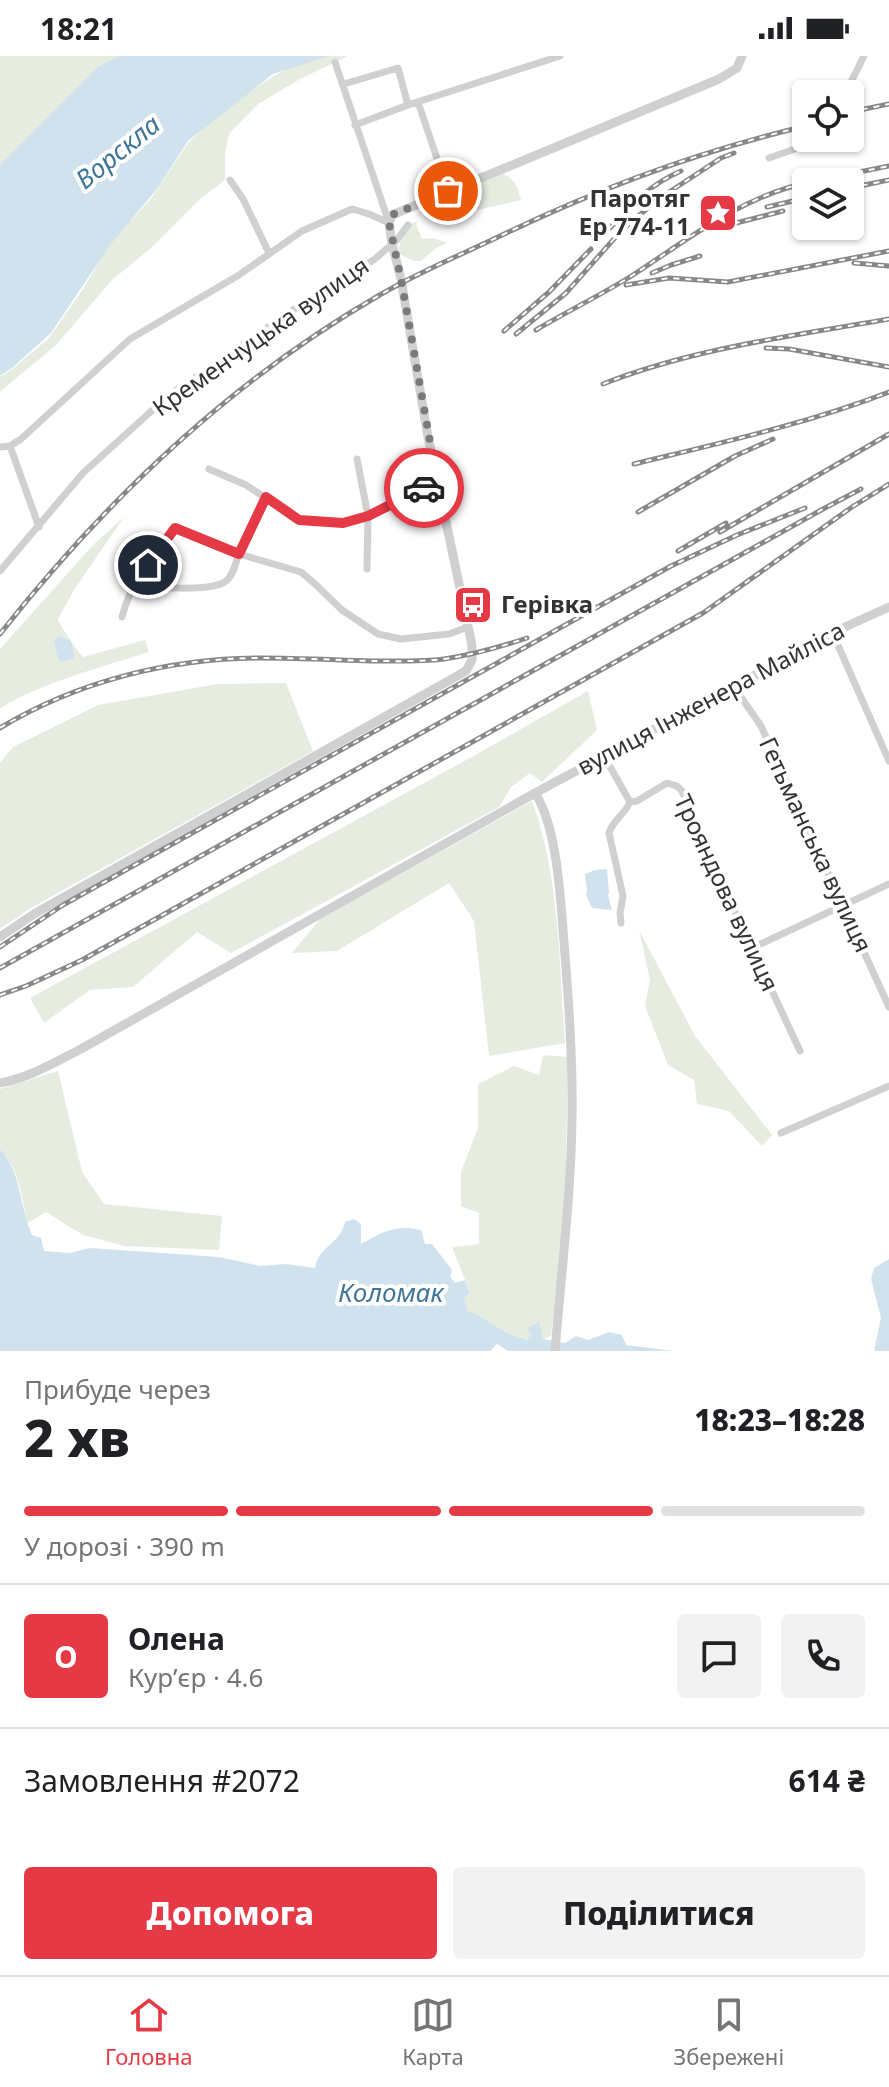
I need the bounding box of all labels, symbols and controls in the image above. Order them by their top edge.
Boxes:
text: 18:21 [40,8,117,49]
map controls [792,80,864,240]
button: locate [792,80,864,152]
water label: Ворскла [67,106,167,196]
pin [414,157,482,225]
button: layers [792,168,864,240]
icon: bag [426,169,470,213]
place label: Паротяг Ер 774-11 [579,181,690,242]
place icon: Паротяг Ер 774-11 [697,192,739,234]
street label: Кременчуцька вулиця [145,249,375,423]
courier [384,448,464,528]
icon: car [402,466,446,510]
pin [114,531,182,599]
icon: home [126,543,170,587]
bus stop icon: Герівка [452,584,494,626]
place label: Герівка [501,587,593,620]
street label: вулиця Інженера Майліса [571,613,850,782]
street label: Гетьманська вулиця [752,732,881,957]
street label: Трояндова вулиця [667,789,787,996]
water label: Коломак [338,1274,446,1310]
text: Прибуде через [24,1371,211,1407]
text: 18:23–18:28 [694,1399,865,1440]
text: 2 хв [24,1401,130,1472]
text: У дорозі · 390 m [24,1528,225,1564]
button: chat [677,1614,761,1698]
button: phone [781,1614,865,1698]
text: Олена [128,1618,225,1659]
text: О [54,1636,78,1677]
text: Кур’єр · 4.6 [128,1659,263,1695]
text: Замовлення #2072 [24,1760,300,1801]
text: 614 ₴ [789,1760,865,1801]
button: Допомога [24,1867,437,1959]
button: Поділитися [453,1867,865,1959]
tab: Головна [105,1993,192,2071]
tab: Карта [402,1993,464,2071]
tab: Збережені [673,1993,784,2071]

